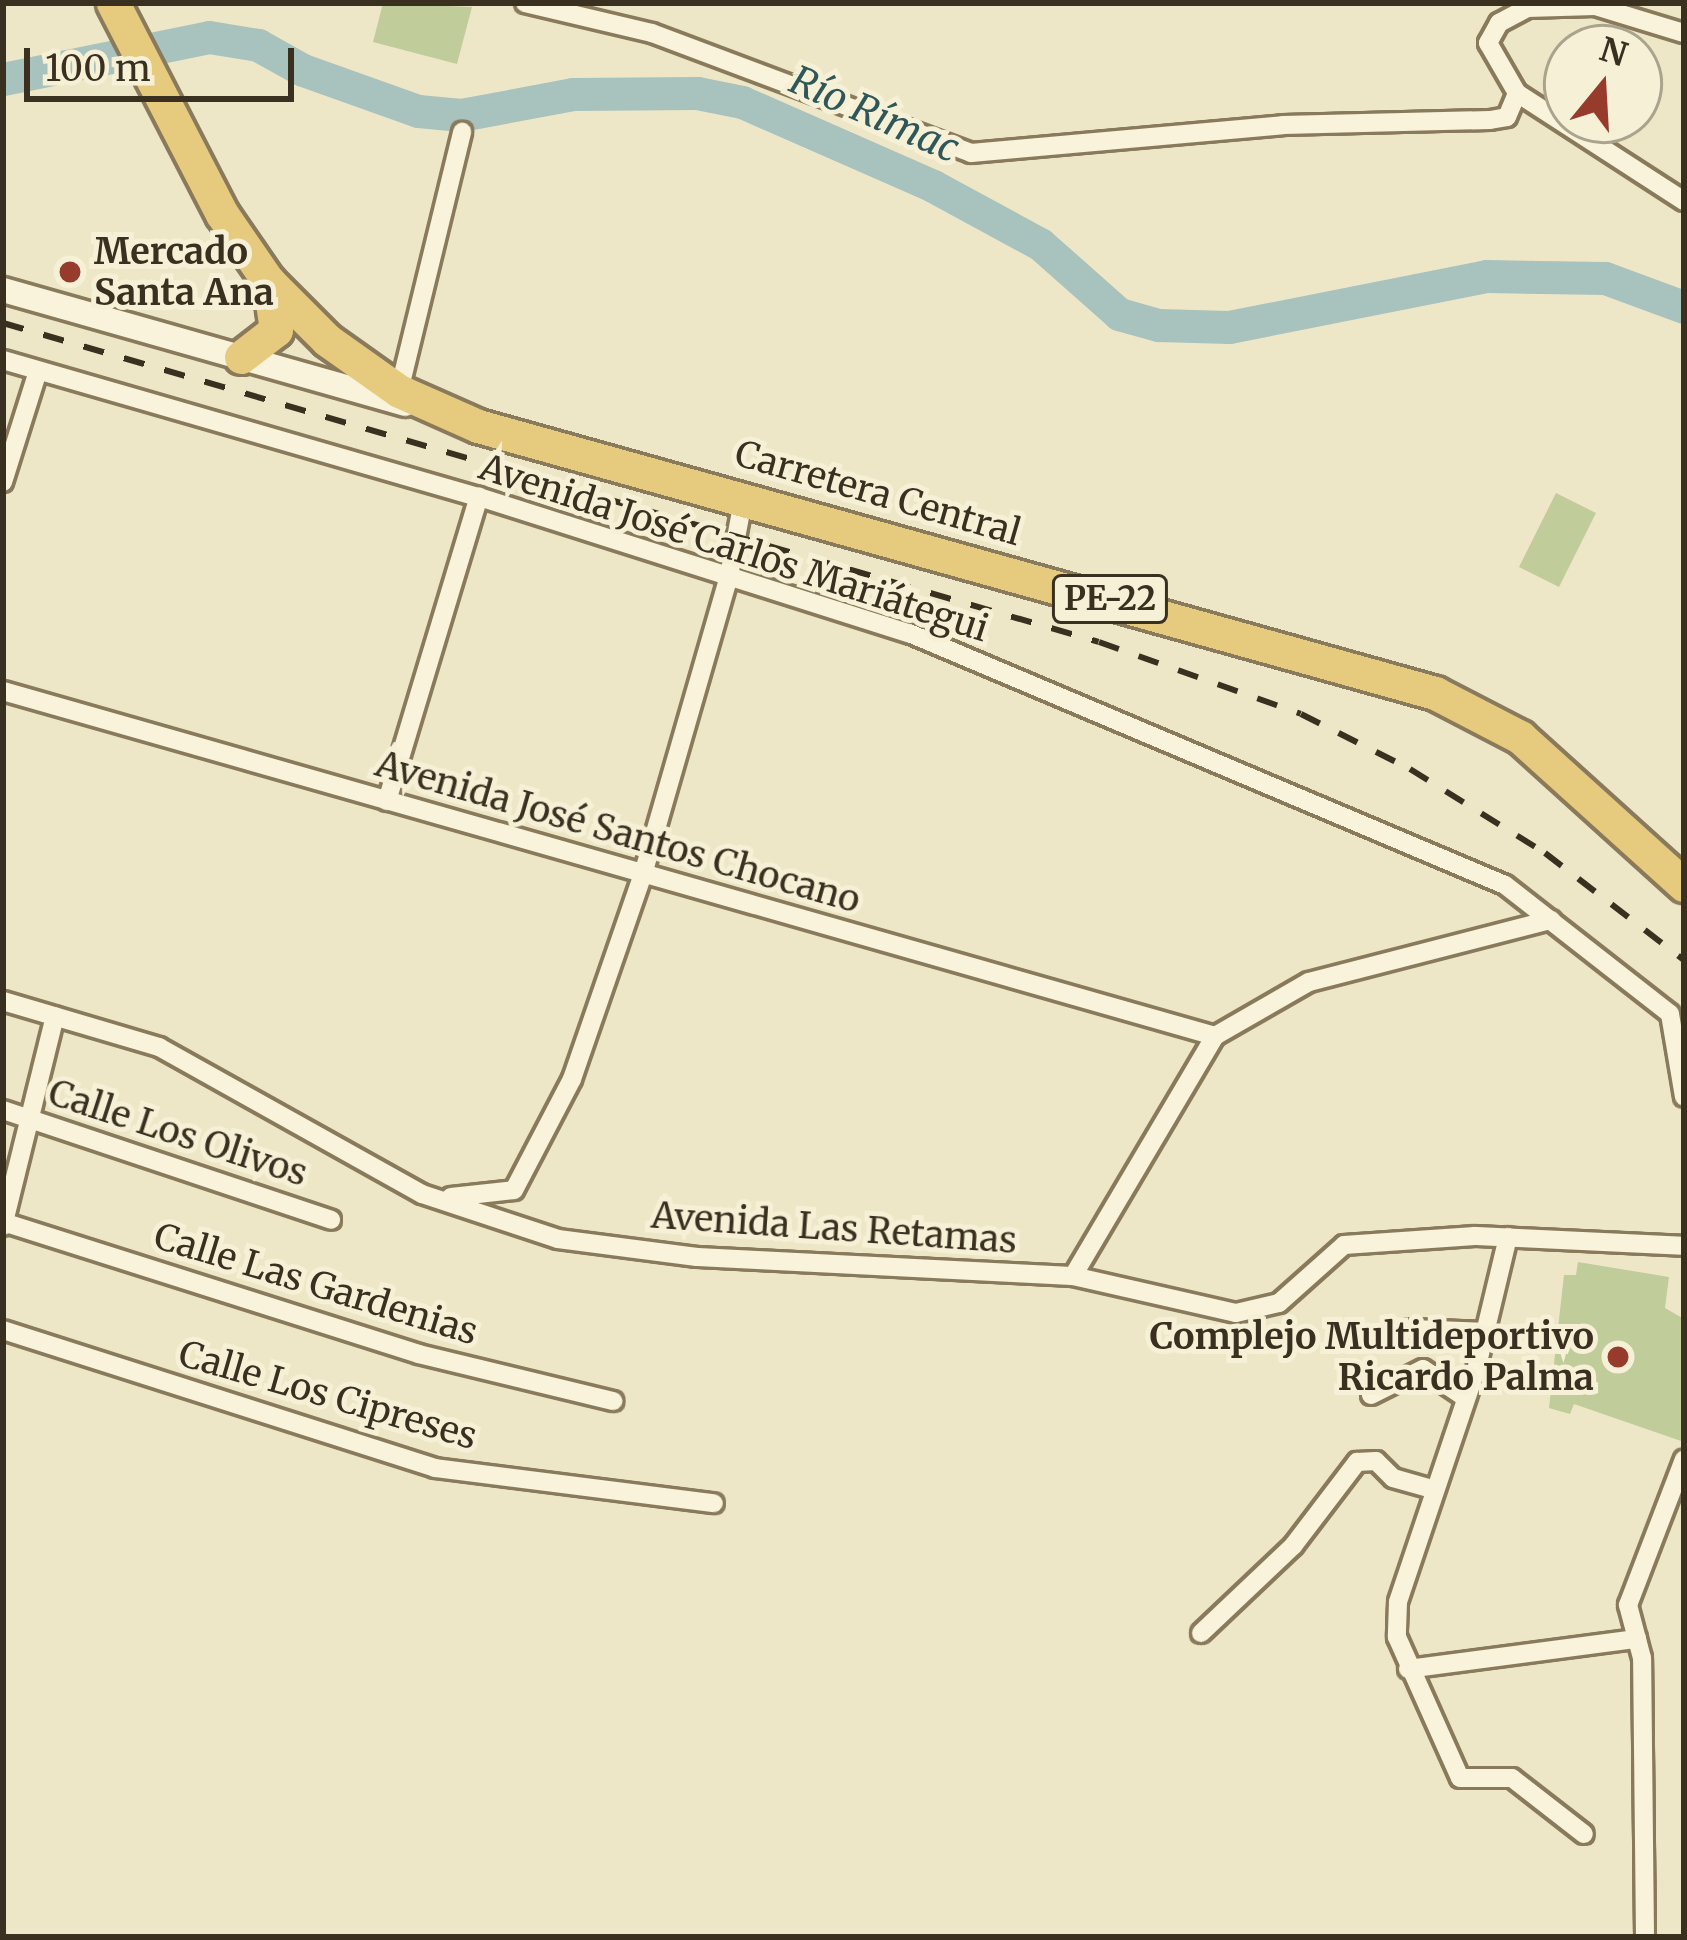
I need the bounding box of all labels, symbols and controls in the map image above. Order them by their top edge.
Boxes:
scale bar [30,24,300,98]
north arrow [1543,24,1663,144]
text: N [1595,29,1632,76]
text: 100 m [45,46,151,91]
water label: Río Rímac [782,57,966,173]
place label: Mercado Santa Ana [94,229,274,314]
marker: Mercado Santa Ana [57,259,83,285]
street label: Carretera Central [730,432,1026,554]
street label: Avenida José Carlos Mariátegui [474,445,994,651]
road number: PE-22 [1050,572,1170,626]
street label: Avenida José Santos Chocano [371,742,865,922]
street label: Calle Los Olivos [43,1071,313,1195]
street label: Avenida Las Retamas [650,1194,1018,1262]
street label: Calle Las Gardenias [149,1214,483,1354]
place label: Complejo Multideportivo Ricardo Palma [1150,1314,1594,1399]
street label: Calle Los Cipreses [174,1332,482,1458]
marker: Complejo Multideportivo Ricardo Palma [1605,1344,1631,1370]

